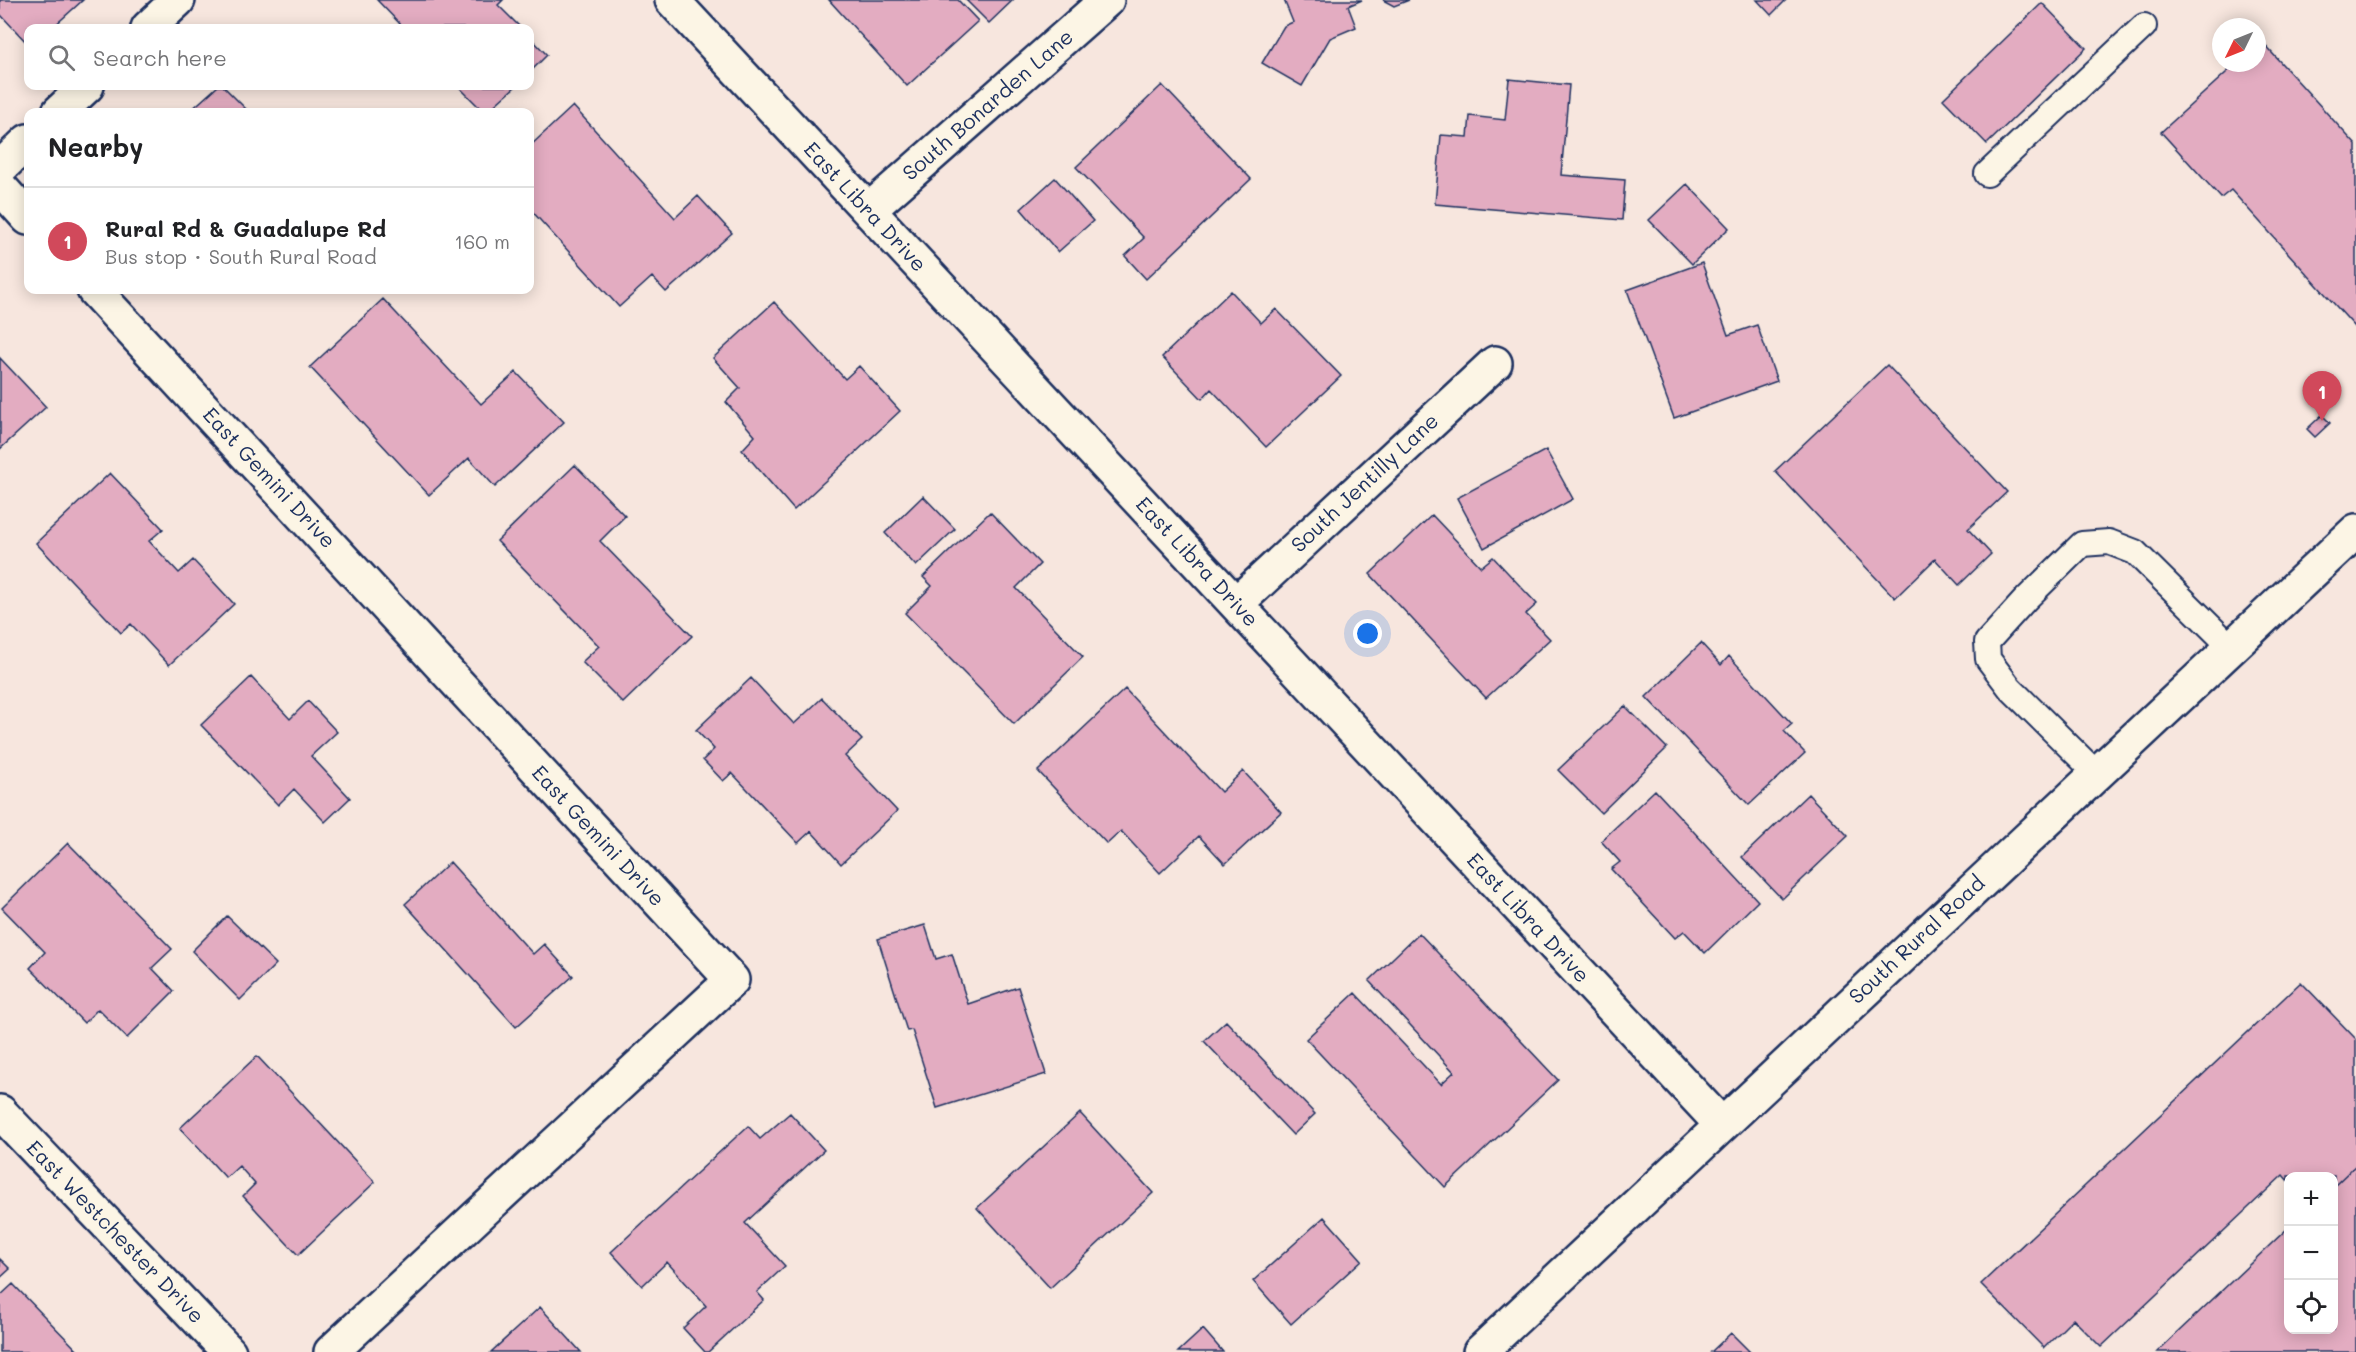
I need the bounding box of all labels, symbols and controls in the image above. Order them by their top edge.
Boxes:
north arrow [2212,18,2266,72]
street label: South Bonarden Lane [896,22,1078,185]
search box [24,24,534,90]
icon: search [45,41,78,74]
text: Search here [93,43,227,72]
text: Nearby [48,130,143,164]
street label: East Libra Drive [799,135,933,277]
text: Rural Rd & Guadalupe Rd [105,214,386,243]
text: 1 [63,228,72,254]
text: 160 m [454,228,510,254]
text: Bus stop · South Rural Road [105,243,377,269]
pin: 1 [2302,372,2342,421]
street label: East Gemini Drive [198,401,342,553]
street label: South Jentilly Lane [1284,406,1444,557]
street label: East Libra Drive [1131,490,1265,632]
your location [1353,619,1382,648]
street label: East Gemini Drive [527,759,671,911]
street label: East Libra Drive [1462,846,1596,988]
street label: South Rural Road [1842,869,1990,1009]
street label: East Westchester Drive [21,1134,211,1328]
map controls [2284,1172,2338,1334]
button: + [2284,1172,2338,1226]
button: − [2284,1226,2338,1280]
button: locate [2284,1280,2338,1334]

